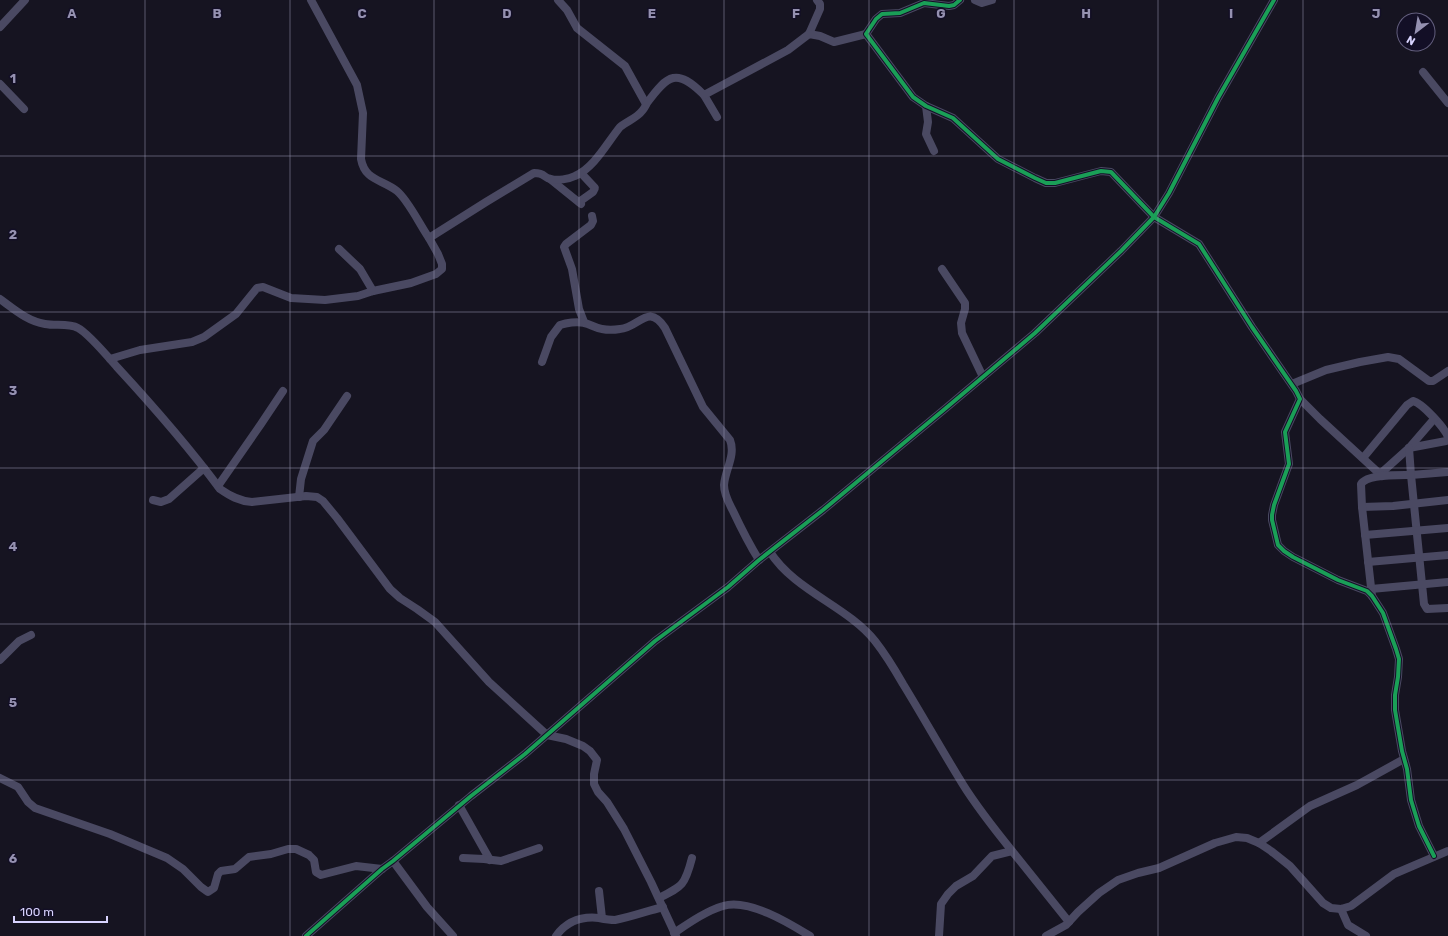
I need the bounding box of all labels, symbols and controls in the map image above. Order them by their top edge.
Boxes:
text: A [67,6,77,21]
text: B [212,6,222,21]
text: C [357,6,367,21]
text: D [502,6,512,21]
text: E [648,6,656,21]
text: F [792,6,800,21]
text: G [936,6,946,21]
text: H [1081,6,1091,21]
text: I [1229,6,1233,21]
text: J [1372,6,1380,21]
north arrow [1396,12,1436,52]
text: N [1404,32,1418,48]
text: 1 [10,71,16,86]
text: 2 [9,227,17,242]
text: 3 [9,383,18,398]
text: 4 [9,539,18,554]
text: 5 [9,695,17,710]
text: 6 [9,851,18,866]
scale bar [14,898,107,924]
text: 100 m [20,905,54,919]

